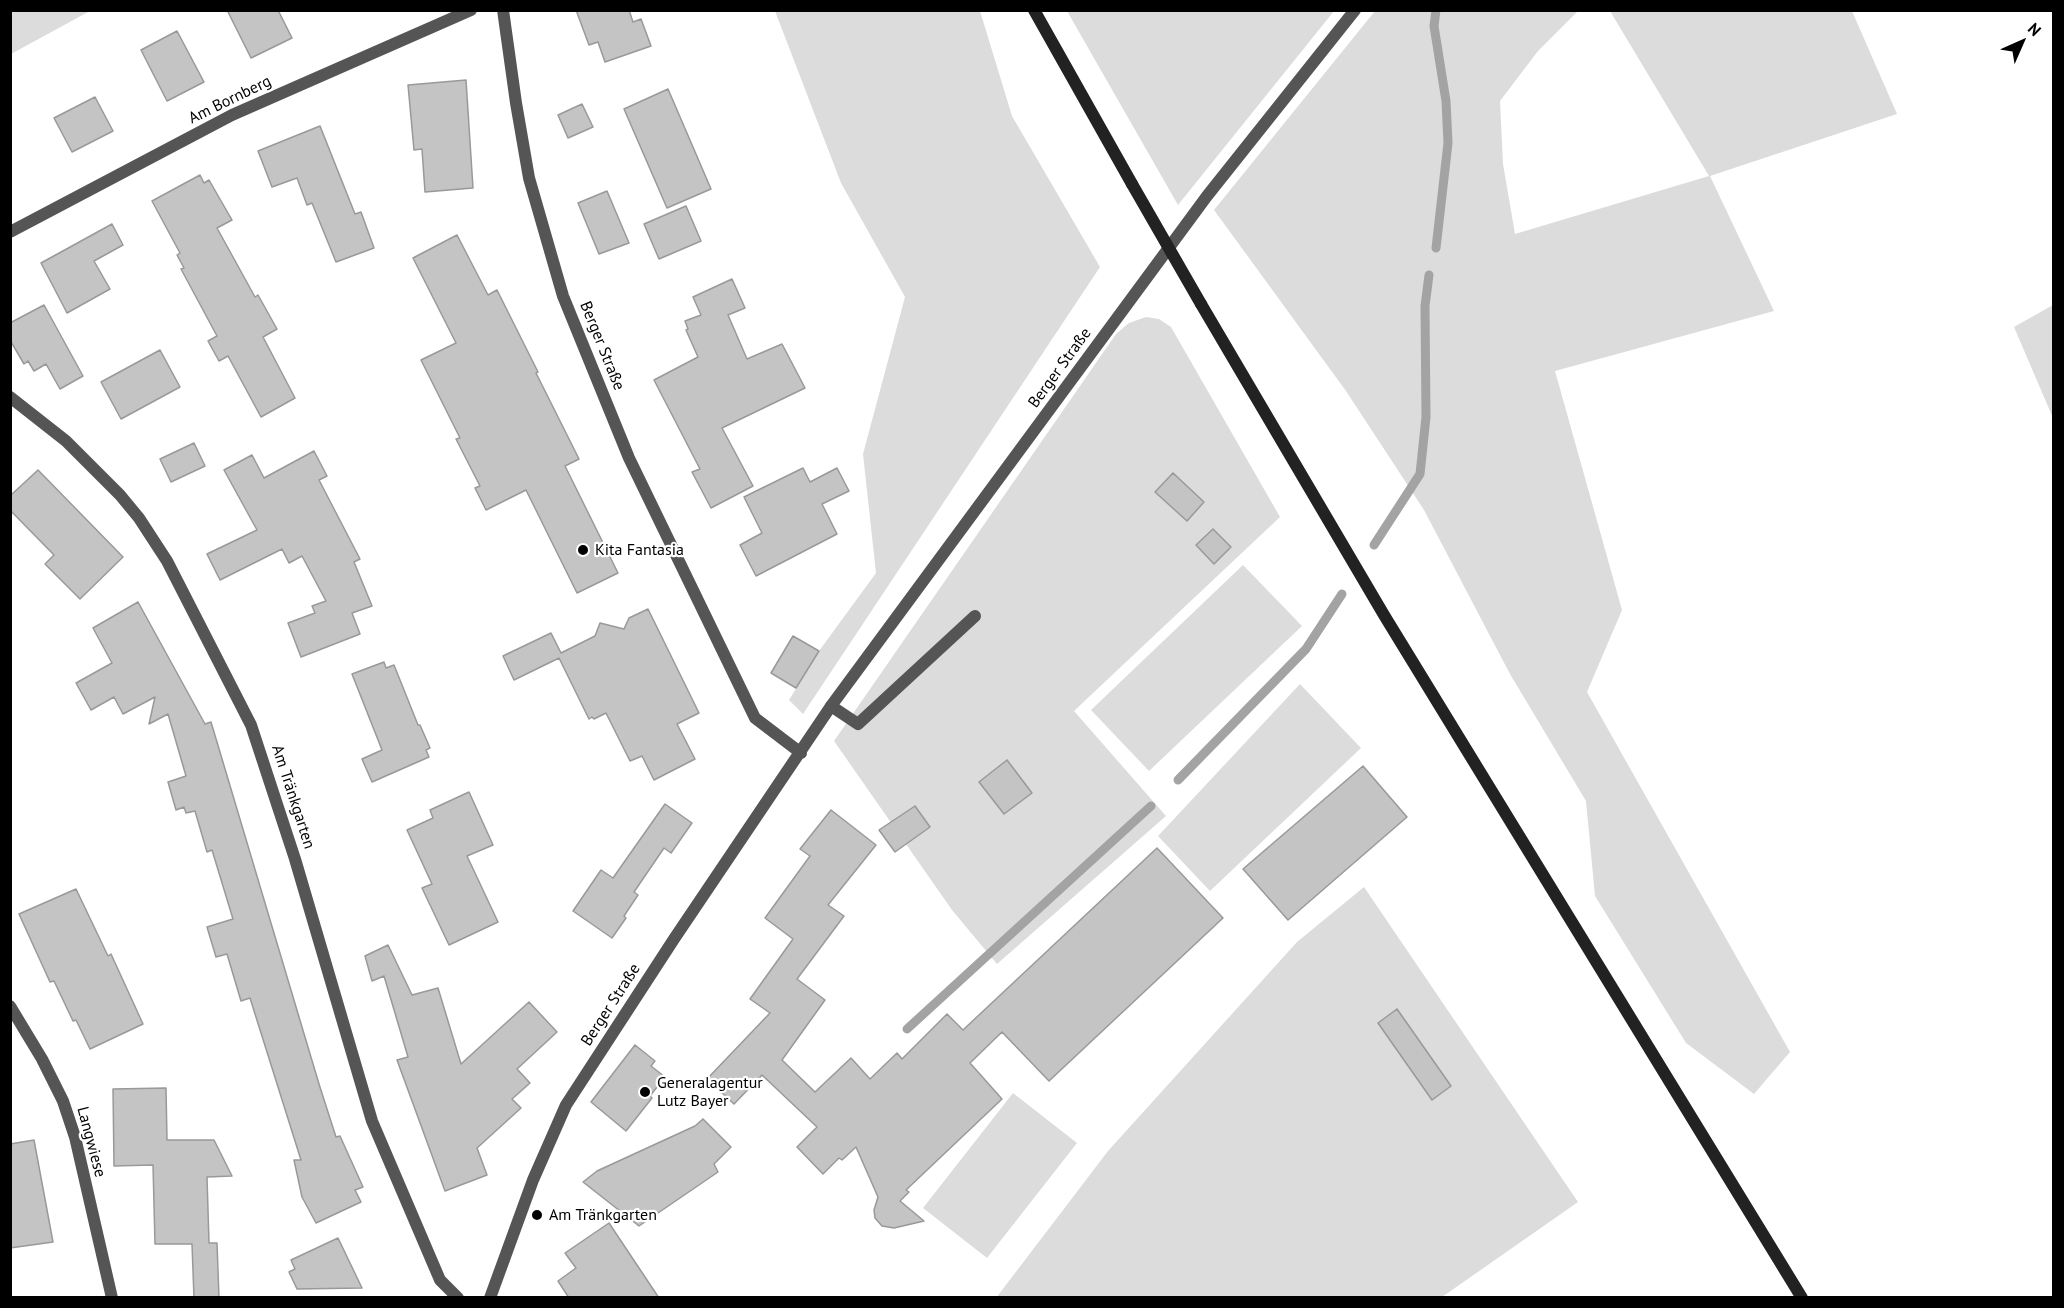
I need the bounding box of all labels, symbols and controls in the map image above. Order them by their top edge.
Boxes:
north arrow [1992,12,2052,72]
text: N [2024,18,2046,40]
street label: Am Bornberg [186,72,274,128]
street label: Berger Straße [575,299,629,393]
street label: Berger Straße [1025,324,1095,412]
place label: Kita Fantasia [595,540,684,560]
marker: Kita Fantasia [576,543,590,557]
street label: Am Tränkgarten [267,743,319,851]
street label: Berger Straße [577,960,645,1050]
place label: Generalagentur Lutz Bayer [657,1073,763,1111]
marker: Generalagentur Lutz Bayer [638,1085,652,1099]
street label: Langwiese [72,1105,110,1179]
place label: Am Tränkgarten [549,1205,657,1225]
marker: Am Tränkgarten [530,1208,544,1222]

